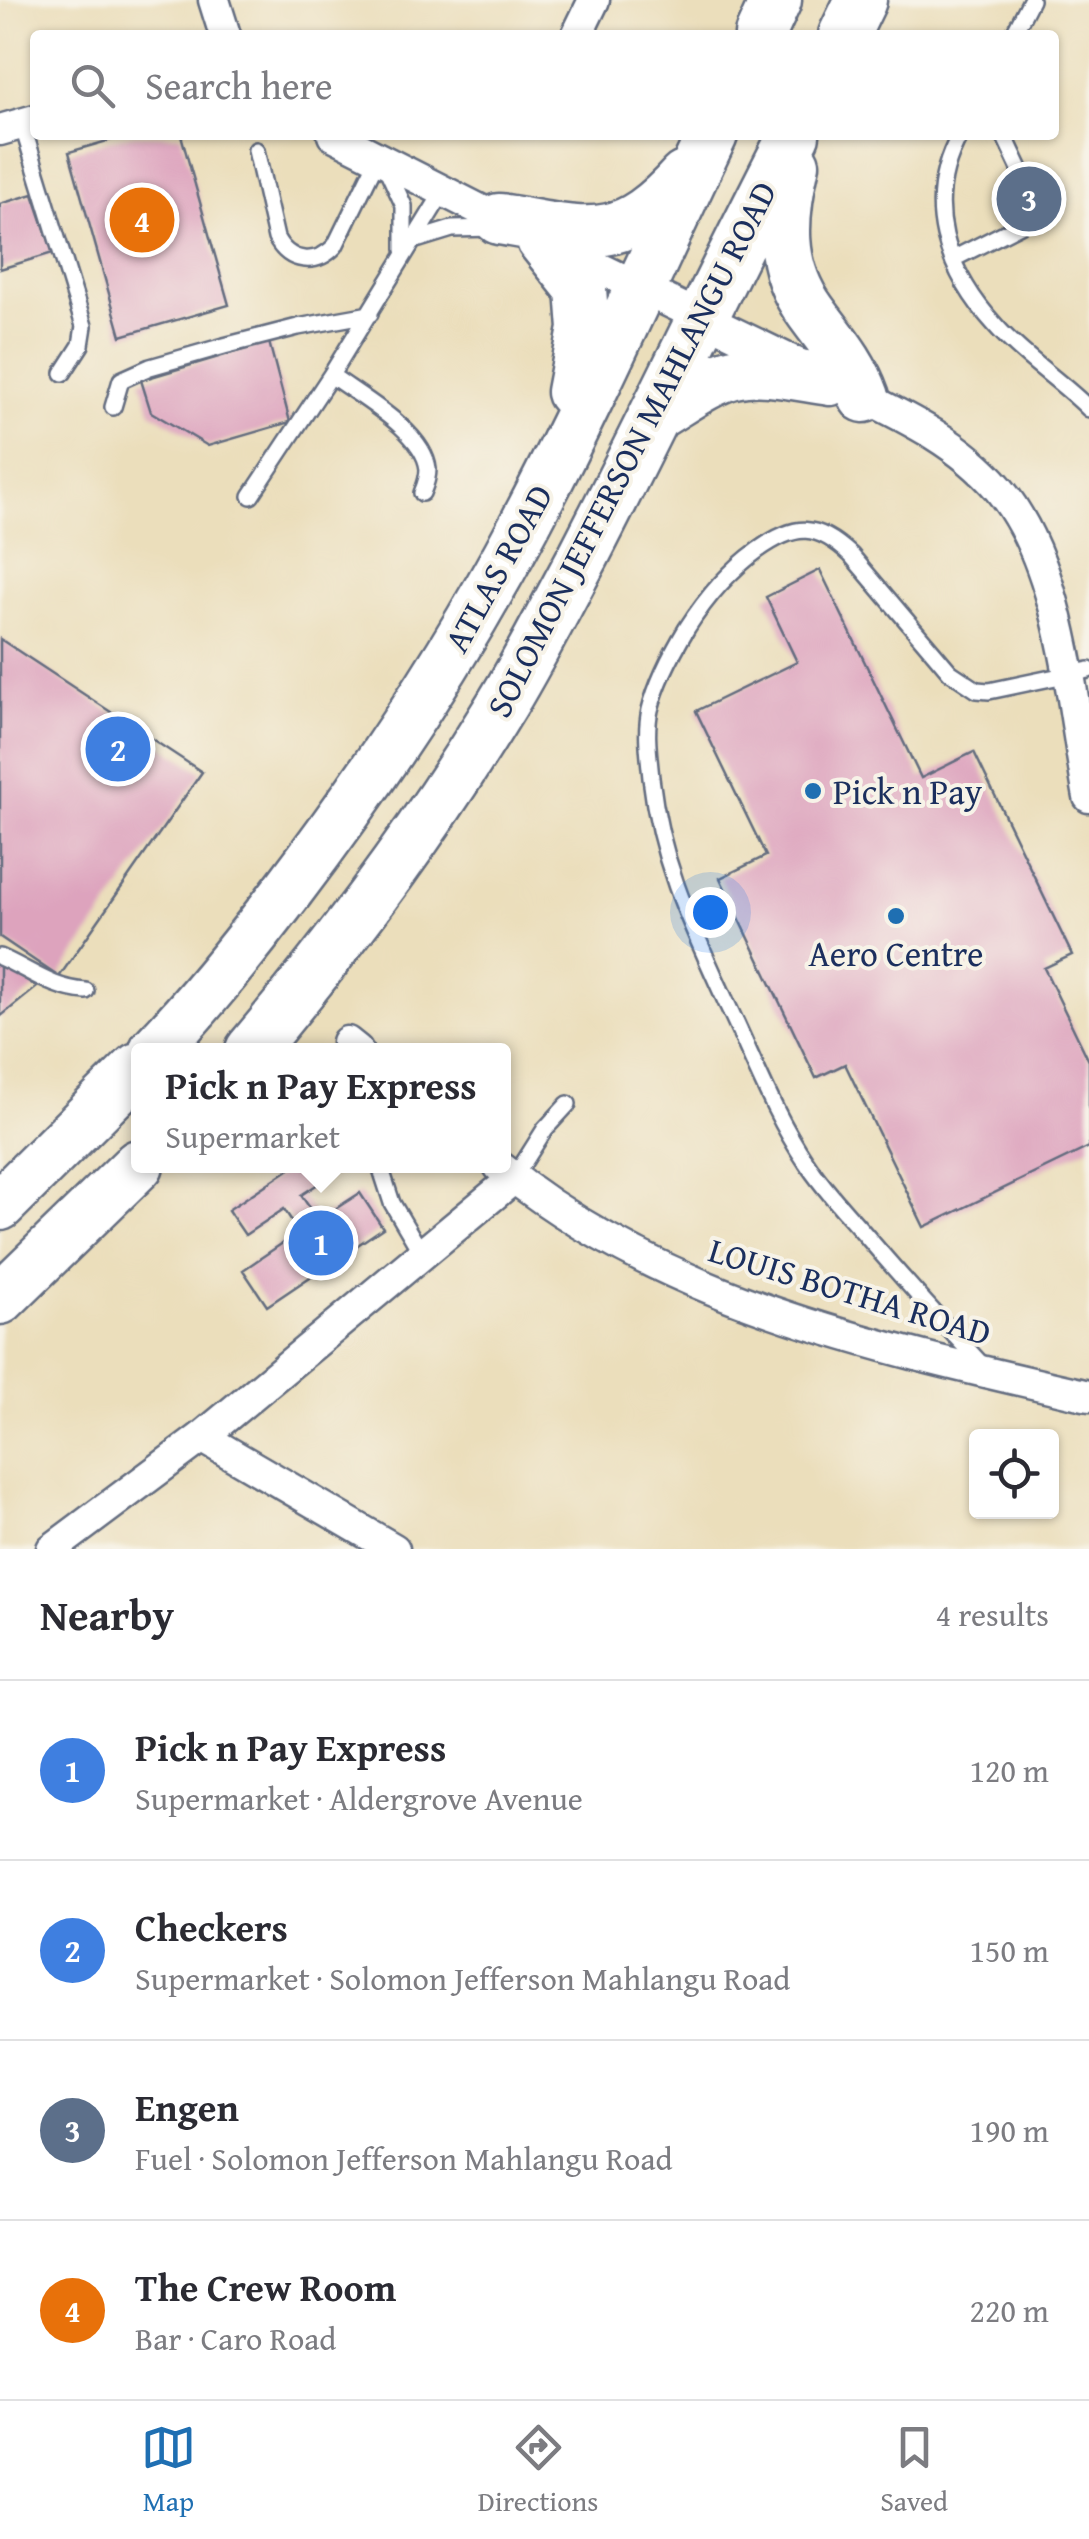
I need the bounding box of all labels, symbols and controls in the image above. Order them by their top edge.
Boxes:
search box [30,30,1059,140]
text: Search here [145,57,333,113]
icon: search [65,58,120,113]
pin: 3 [996,162,1062,236]
street label: SOLOMON JEFFERSON MAHLANGU ROAD [473,172,789,726]
pin: 4 [110,182,174,258]
street label: ATLAS ROAD [431,475,565,661]
pin: 2 [86,712,150,786]
place label: Pick n Pay [833,766,983,817]
marker: Pick n Pay [802,780,824,802]
your location [685,887,736,938]
marker: Aero Centre [885,905,907,927]
place label: Aero Centre [809,928,983,979]
popup [131,1043,511,1173]
text: Pick n Pay Express [165,1057,477,1113]
text: Supermarket [165,1113,340,1160]
pin: 1 [288,1206,354,1280]
street label: LOUIS BOTHA ROAD [703,1224,997,1358]
map controls [969,1429,1059,1519]
button: locate [969,1429,1059,1519]
text: Nearby [40,1584,174,1645]
text: 4 results [936,1591,1049,1638]
text: Pick n Pay Express [135,1719,446,1775]
text: 1 [64,1747,81,1794]
text: 120 m [970,1747,1049,1794]
text: Supermarket · Aldergrove Avenue [135,1775,583,1822]
text: Checkers [135,1899,288,1955]
text: 2 [64,1927,81,1974]
text: 150 m [970,1927,1049,1974]
text: Supermarket · Solomon Jefferson Mahlangu Road [135,1955,790,2002]
text: Engen [135,2079,239,2135]
text: 3 [64,2107,81,2154]
text: 190 m [970,2107,1049,2154]
text: Fuel · Solomon Jefferson Mahlangu Road [135,2135,673,2182]
text: The Crew Room [135,2259,396,2315]
text: 4 [64,2287,81,2334]
text: 220 m [970,2287,1049,2334]
text: Bar · Caro Road [135,2315,336,2362]
tab: Map [141,2420,196,2521]
tab: Directions [478,2420,598,2521]
tab: Saved [880,2420,948,2521]

